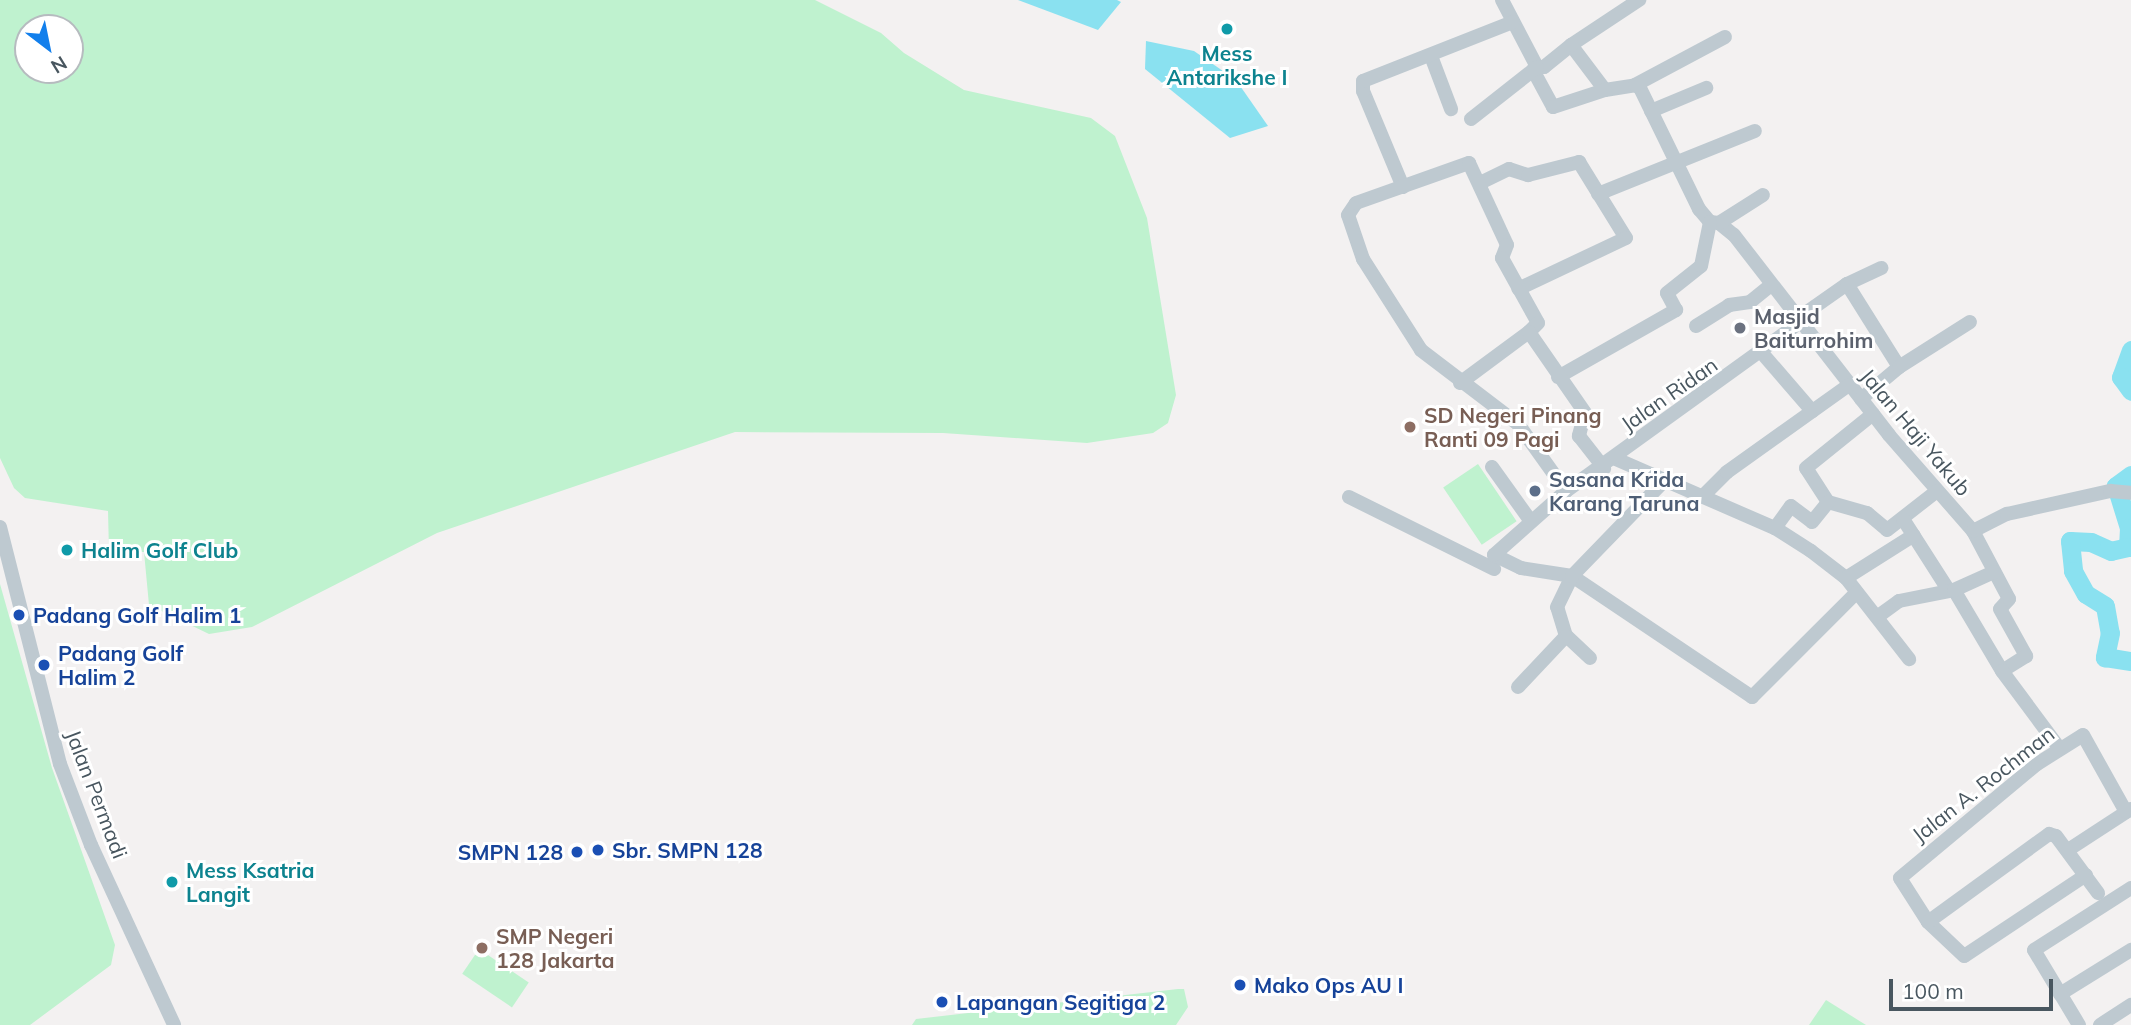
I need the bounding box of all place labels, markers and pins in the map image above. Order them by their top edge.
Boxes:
marker: Mess Antarikshe I [1219,21,1235,37]
place label: Mess Antarikshe I [1167,40,1287,90]
place label: Masjid Baiturrohim [1754,303,1873,353]
marker: Masjid Baiturrohim [1732,320,1748,336]
place label: SD Negeri Pinang Ranti 09 Pagi [1424,402,1602,452]
marker: SD Negeri Pinang Ranti 09 Pagi [1402,419,1418,435]
place label: Sasana Krida Karang Taruna [1549,466,1699,516]
marker: Sasana Krida Karang Taruna [1527,483,1543,499]
place label: Halim Golf Club [81,537,238,563]
marker: Halim Golf Club [59,542,75,558]
place label: Padang Golf Halim 1 [33,602,241,628]
marker: Padang Golf Halim 1 [11,607,27,623]
place label: Padang Golf Halim 2 [58,640,183,690]
marker: Padang Golf Halim 2 [36,657,52,673]
place label: Sbr. SMPN 128 [612,837,763,863]
place label: SMPN 128 [458,839,563,865]
marker: Sbr. SMPN 128 [590,842,606,858]
marker: SMPN 128 [569,844,585,860]
place label: Mess Ksatria Langit [186,857,315,907]
marker: Mess Ksatria Langit [164,874,180,890]
place label: SMP Negeri 128 Jakarta [496,923,615,973]
marker: SMP Negeri 128 Jakarta [474,940,490,956]
place label: Mako Ops AU I [1254,972,1404,998]
marker: Mako Ops AU I [1232,977,1248,993]
place label: Lapangan Segitiga 2 [956,989,1165,1015]
marker: Lapangan Segitiga 2 [934,994,950,1010]

